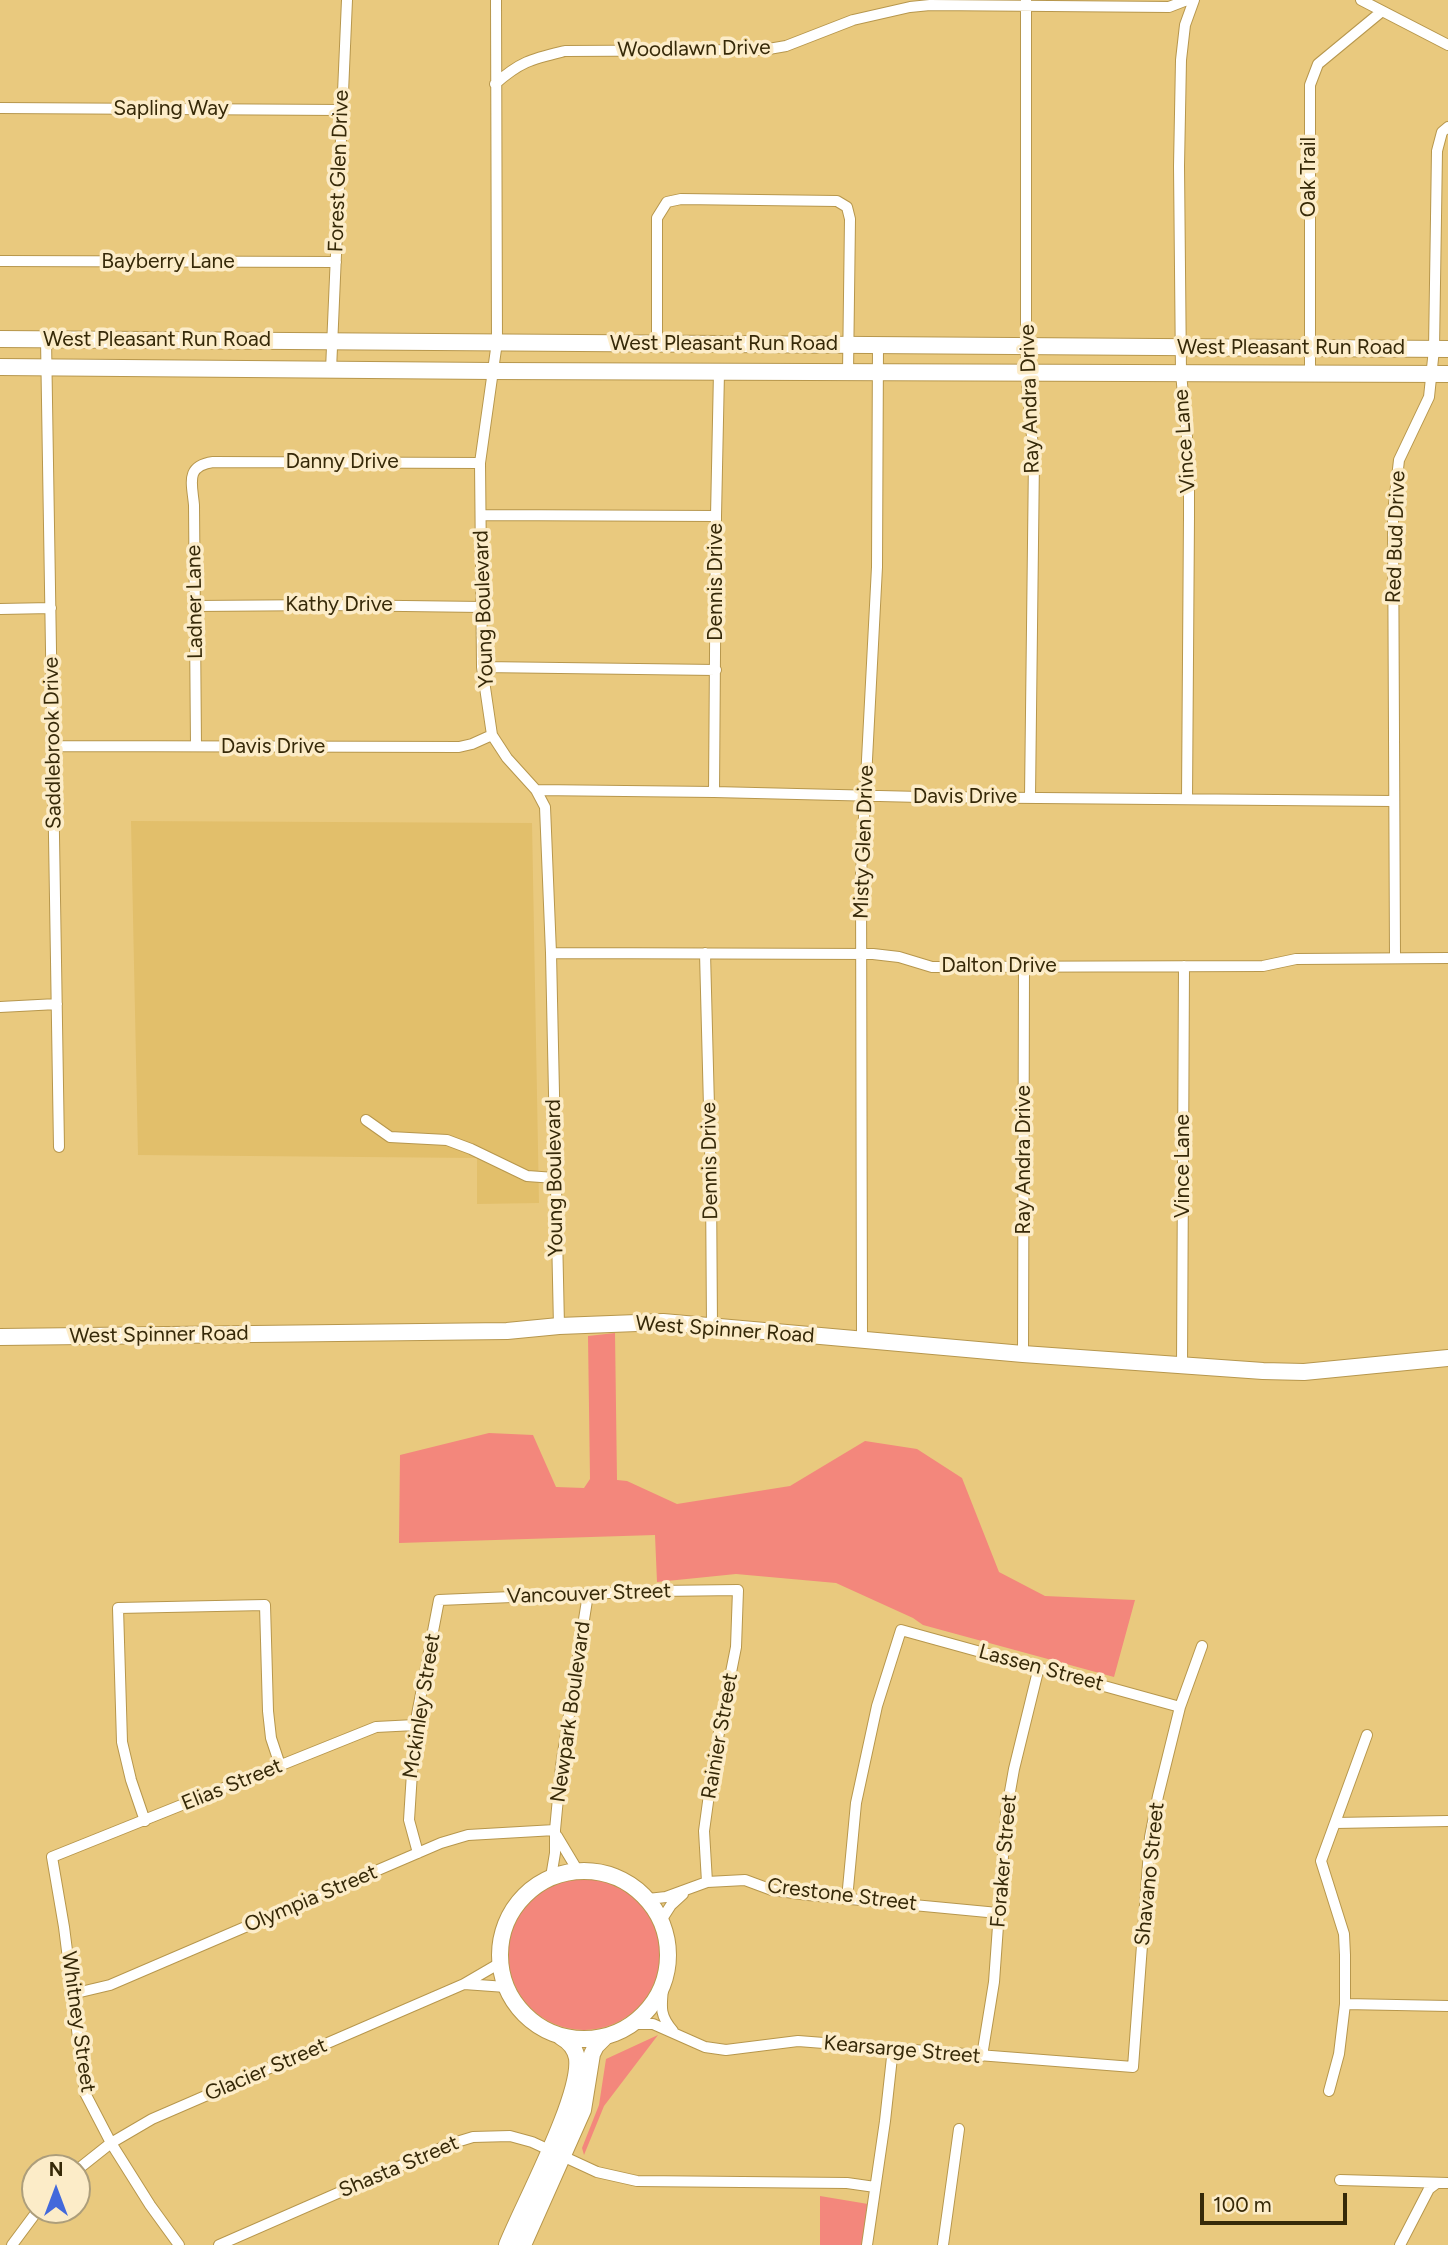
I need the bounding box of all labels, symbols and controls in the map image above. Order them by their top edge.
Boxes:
street label: Woodlawn Drive [617,35,771,63]
street label: Forest Glen Drive [324,89,354,253]
street label: Sapling Way [113,96,229,122]
street label: Oak Trail [1296,137,1322,217]
street label: Bayberry Lane [101,249,235,275]
street label: Ray Andra Drive [1015,324,1045,474]
street label: West Pleasant Run Road [43,327,271,353]
street label: West Pleasant Run Road [610,331,838,357]
street label: West Pleasant Run Road [1177,335,1405,361]
street label: Vince Lane [1169,388,1201,494]
street label: Danny Drive [285,449,399,475]
street label: Red Bud Drive [1381,470,1411,604]
street label: Dennis Drive [703,523,729,641]
street label: Young Boulevard [469,530,499,688]
street label: Ladner Lane [181,545,209,659]
street label: Kathy Drive [285,592,393,618]
street label: Saddlebrook Drive [39,657,67,829]
street label: Davis Drive [221,734,325,760]
street label: Misty Glen Drive [849,765,879,919]
street label: Davis Drive [913,784,1017,810]
street label: Dalton Drive [941,953,1057,979]
street label: Ray Andra Drive [1011,1085,1037,1235]
street label: Young Boulevard [541,1099,569,1257]
street label: Dennis Drive [696,1102,724,1220]
street label: Vince Lane [1170,1114,1196,1218]
street label: West Spinner Road [635,1311,815,1349]
street label: West Spinner Road [69,1321,249,1349]
street label: Vancouver Street [506,1579,672,1609]
street label: Newpark Boulevard [546,1620,596,1804]
street label: Mckinley Street [398,1632,446,1780]
street label: Lassen Street [976,1639,1106,1697]
street label: Rainier Street [696,1671,744,1801]
street label: Elias Street [178,1753,286,1817]
street label: Foraker Street [986,1793,1022,1929]
street label: Shavano Street [1130,1801,1170,1947]
street label: Olympia Street [241,1860,381,1938]
street label: Crestone Street [766,1873,918,1917]
street label: Whitney Street [56,1950,100,2094]
street label: Kearsarge Street [823,2031,981,2069]
street label: Glacier Street [201,2033,331,2107]
street label: Shasta Street [335,2130,463,2204]
north arrow [21,2154,91,2224]
text: N [49,2158,63,2181]
scale bar [1203,2178,1350,2222]
text: 100 m [1213,2192,1272,2217]

